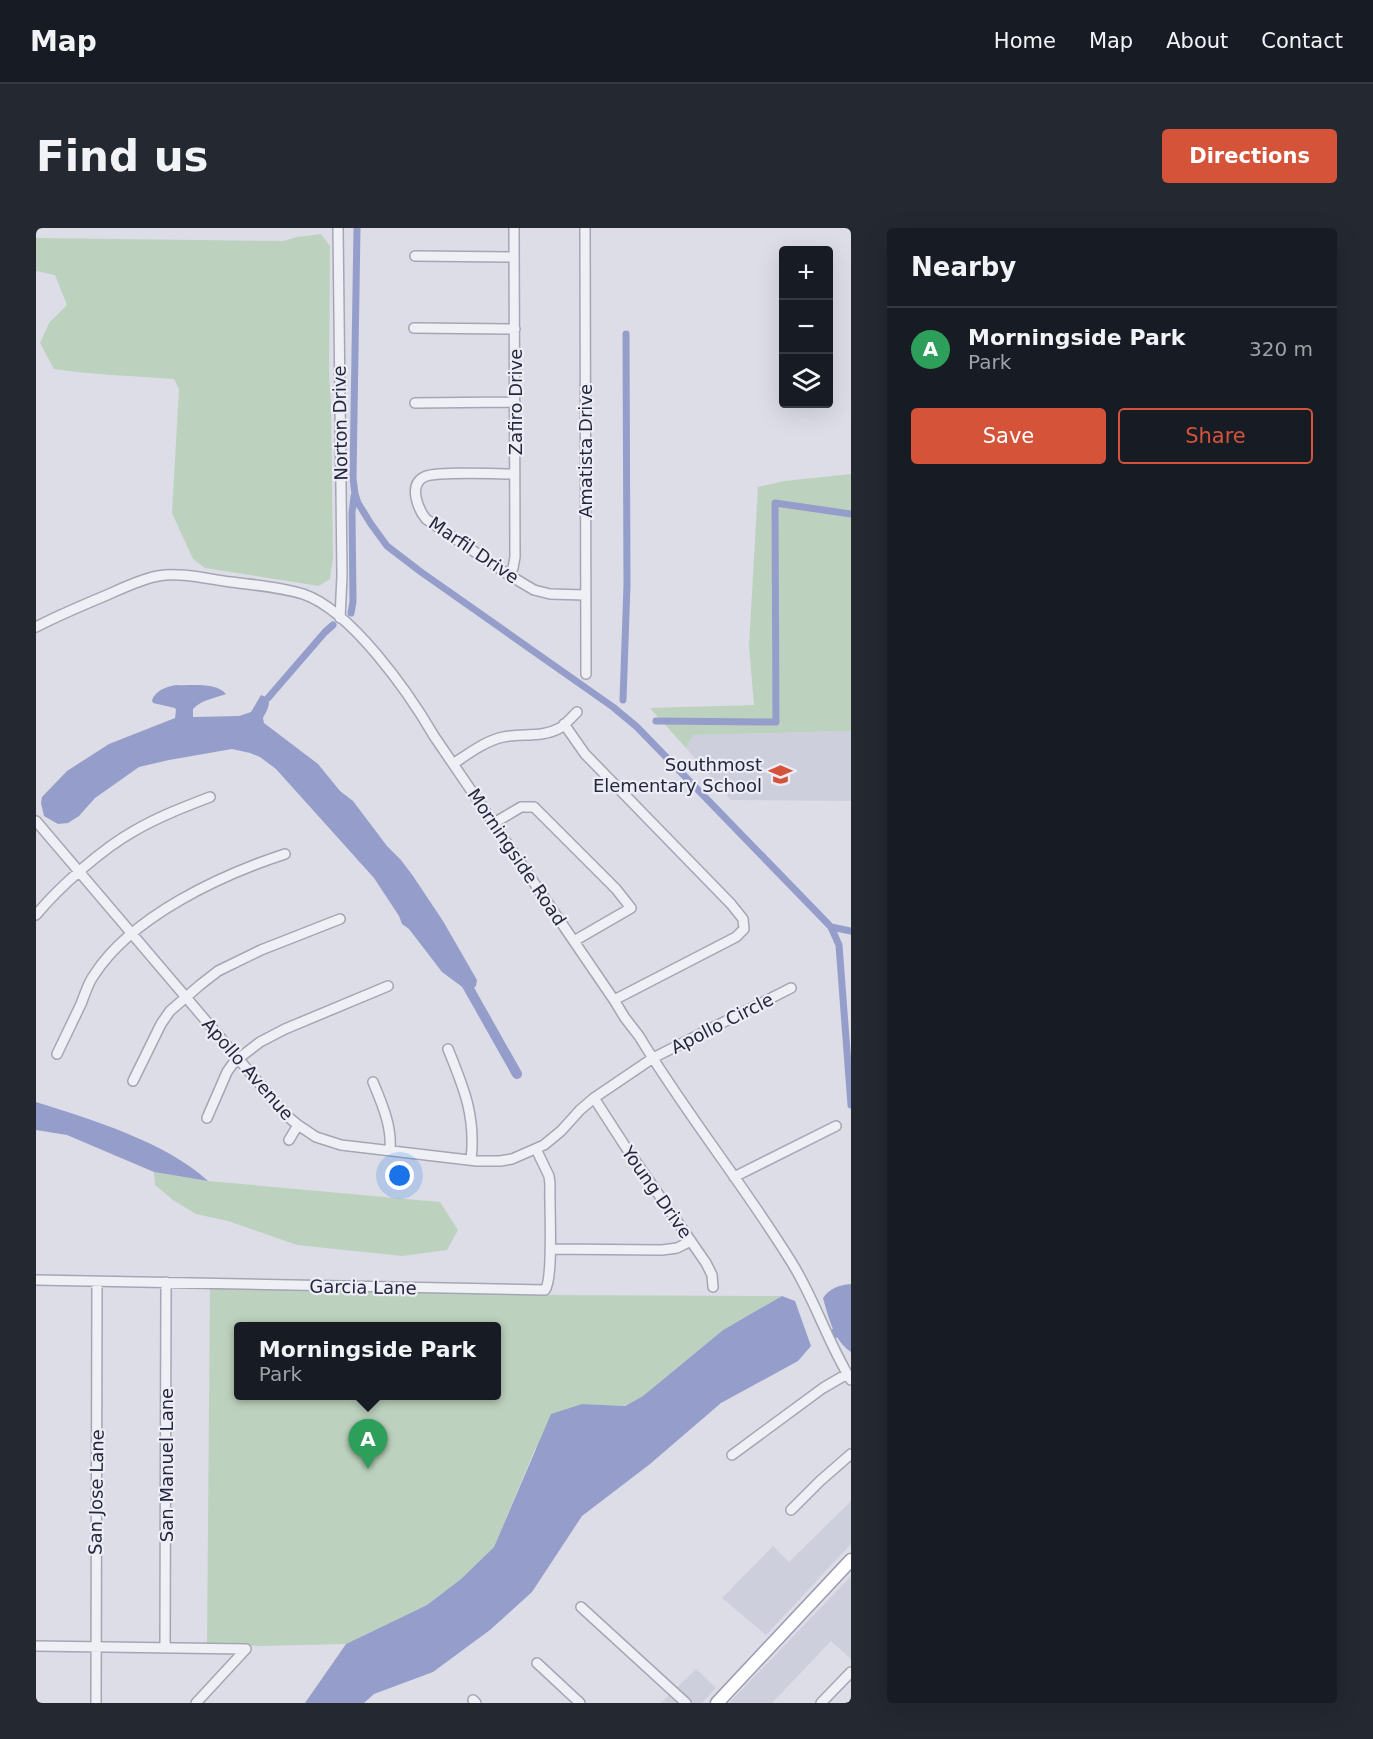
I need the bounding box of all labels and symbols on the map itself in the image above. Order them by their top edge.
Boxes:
street label: Zafiro Drive [505,349,526,455]
street label: Norton Drive [328,365,352,481]
street label: Amatista Drive [575,384,596,518]
street label: Marfil Drive [425,512,523,588]
place label: Southmost Elementary School [593,754,762,796]
school or university icon: Southmost Elementary School [767,761,793,787]
street label: Morningside Road [463,785,571,929]
street label: Apollo Circle [667,988,777,1058]
street label: Apollo Avenue [198,1014,298,1124]
street label: Young Drive [617,1141,696,1242]
your location [385,1161,414,1190]
street label: Garcia Lane [309,1276,417,1298]
street label: San Manuel Lane [156,1388,177,1542]
pin: A [348,1420,388,1469]
street label: San Jose Lane [84,1429,108,1555]

